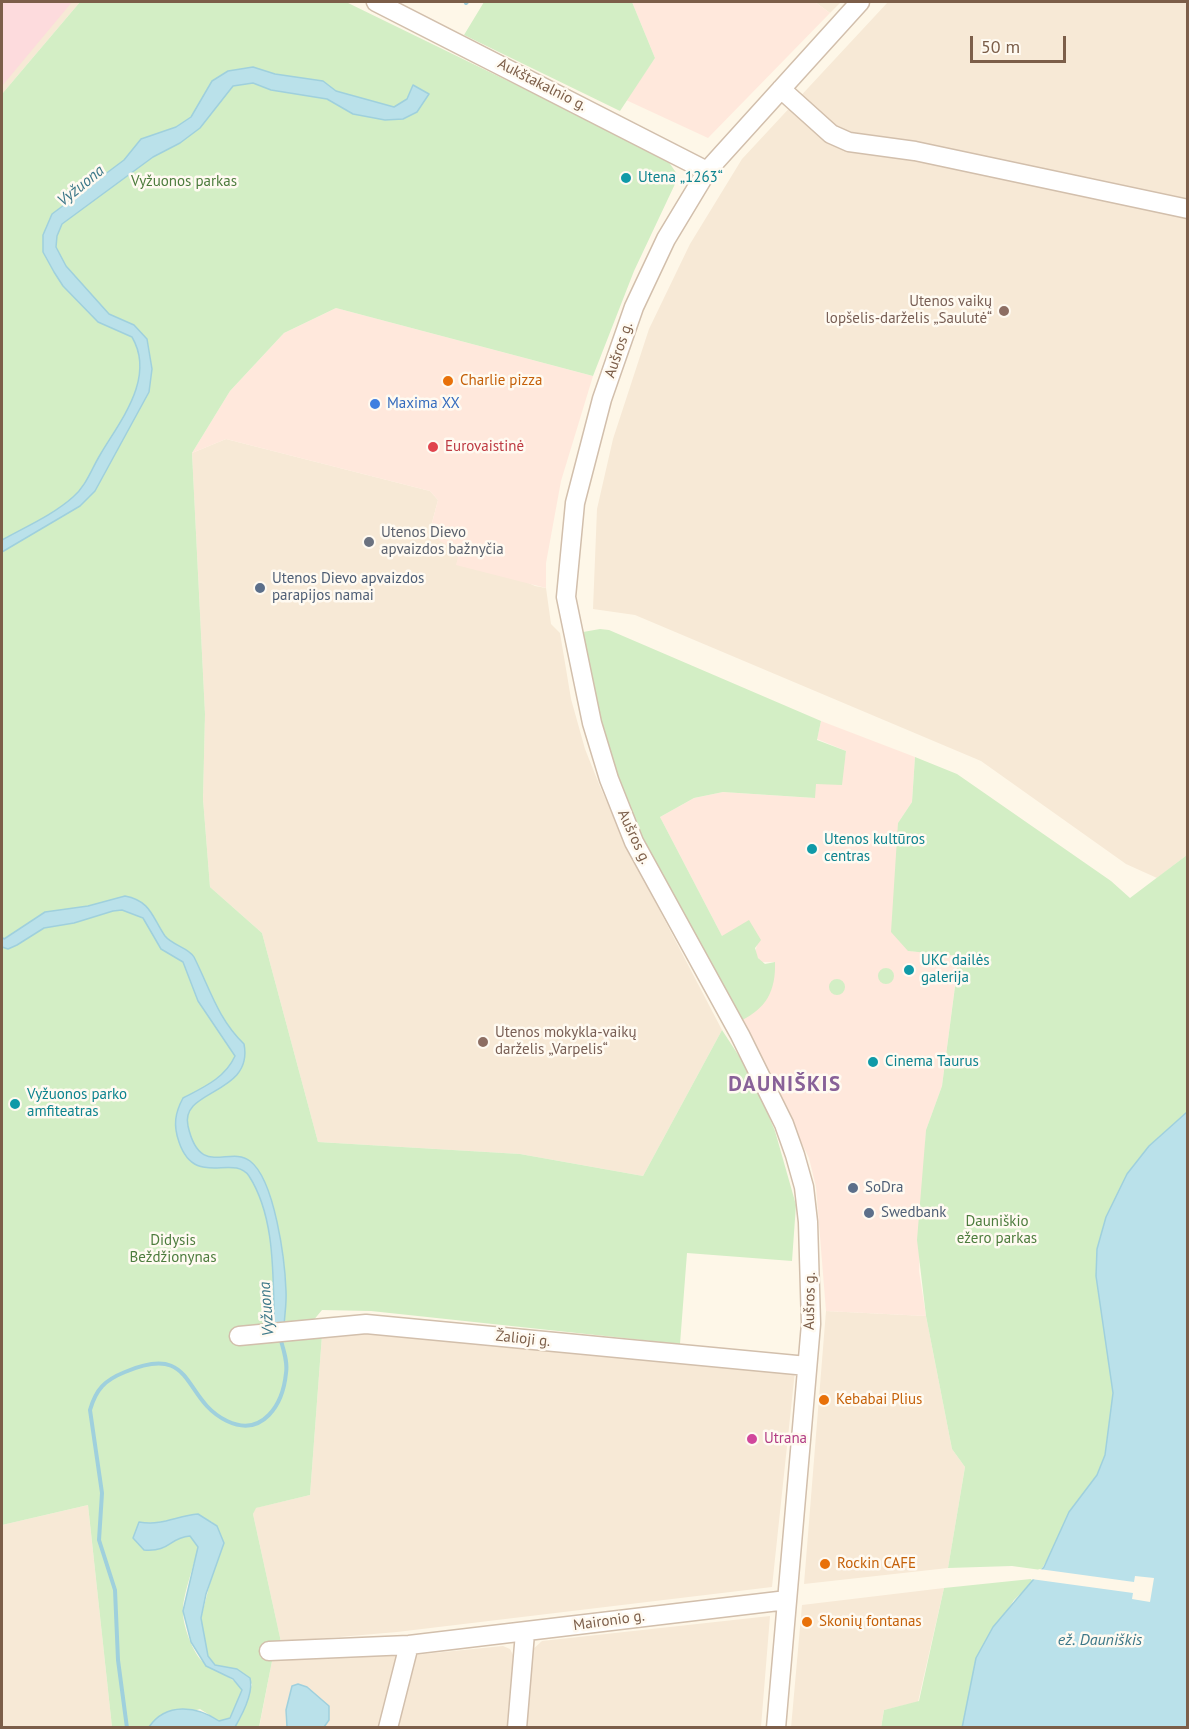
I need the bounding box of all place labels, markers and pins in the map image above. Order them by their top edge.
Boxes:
place label: Utena „1263“ [638,169,723,187]
marker: Utena „1263“ [619,171,633,185]
place label: Utenos vaikų lopšelis-darželis „Saulutė“ [825,293,992,328]
marker: Utenos vaikų lopšelis-darželis „Saulutė“ [997,304,1011,318]
place label: Charlie pizza [460,372,542,390]
marker: Charlie pizza [441,374,455,388]
place label: Maxima XX [387,395,460,413]
marker: Maxima XX [368,397,382,411]
place label: Eurovaistinė [445,438,524,456]
marker: Eurovaistinė [426,440,440,454]
place label: Utenos Dievo apvaizdos bažnyčia [381,524,504,559]
marker: Utenos Dievo apvaizdos bažnyčia [362,535,376,549]
place label: Utenos Dievo apvaizdos parapijos namai [272,570,424,605]
marker: Utenos Dievo apvaizdos parapijos namai [253,581,267,595]
place label: Utenos kultūros centras [824,831,925,866]
marker: Utenos kultūros centras [805,842,819,856]
place label: UKC dailės galerija [921,952,990,987]
marker: UKC dailės galerija [902,963,916,977]
place label: Utenos mokykla-vaikų darželis „Varpelis“ [495,1024,637,1059]
marker: Utenos mokykla-vaikų darželis „Varpelis“ [476,1035,490,1049]
place label: Cinema Taurus [885,1053,979,1071]
marker: Cinema Taurus [866,1055,880,1069]
place label: Vyžuonos parko amfiteatras [27,1086,127,1121]
marker: Vyžuonos parko amfiteatras [8,1097,22,1111]
place label: SoDra [865,1179,903,1197]
marker: SoDra [846,1181,860,1195]
place label: Swedbank [881,1204,946,1222]
marker: Swedbank [862,1206,876,1220]
place label: Kebabai Plius [836,1391,922,1409]
marker: Kebabai Plius [817,1393,831,1407]
place label: Utrana [764,1430,807,1448]
marker: Utrana [745,1432,759,1446]
place label: Rockin CAFE [837,1555,916,1573]
marker: Rockin CAFE [818,1557,832,1571]
place label: Skonių fontanas [819,1613,922,1631]
marker: Skonių fontanas [800,1615,814,1629]

